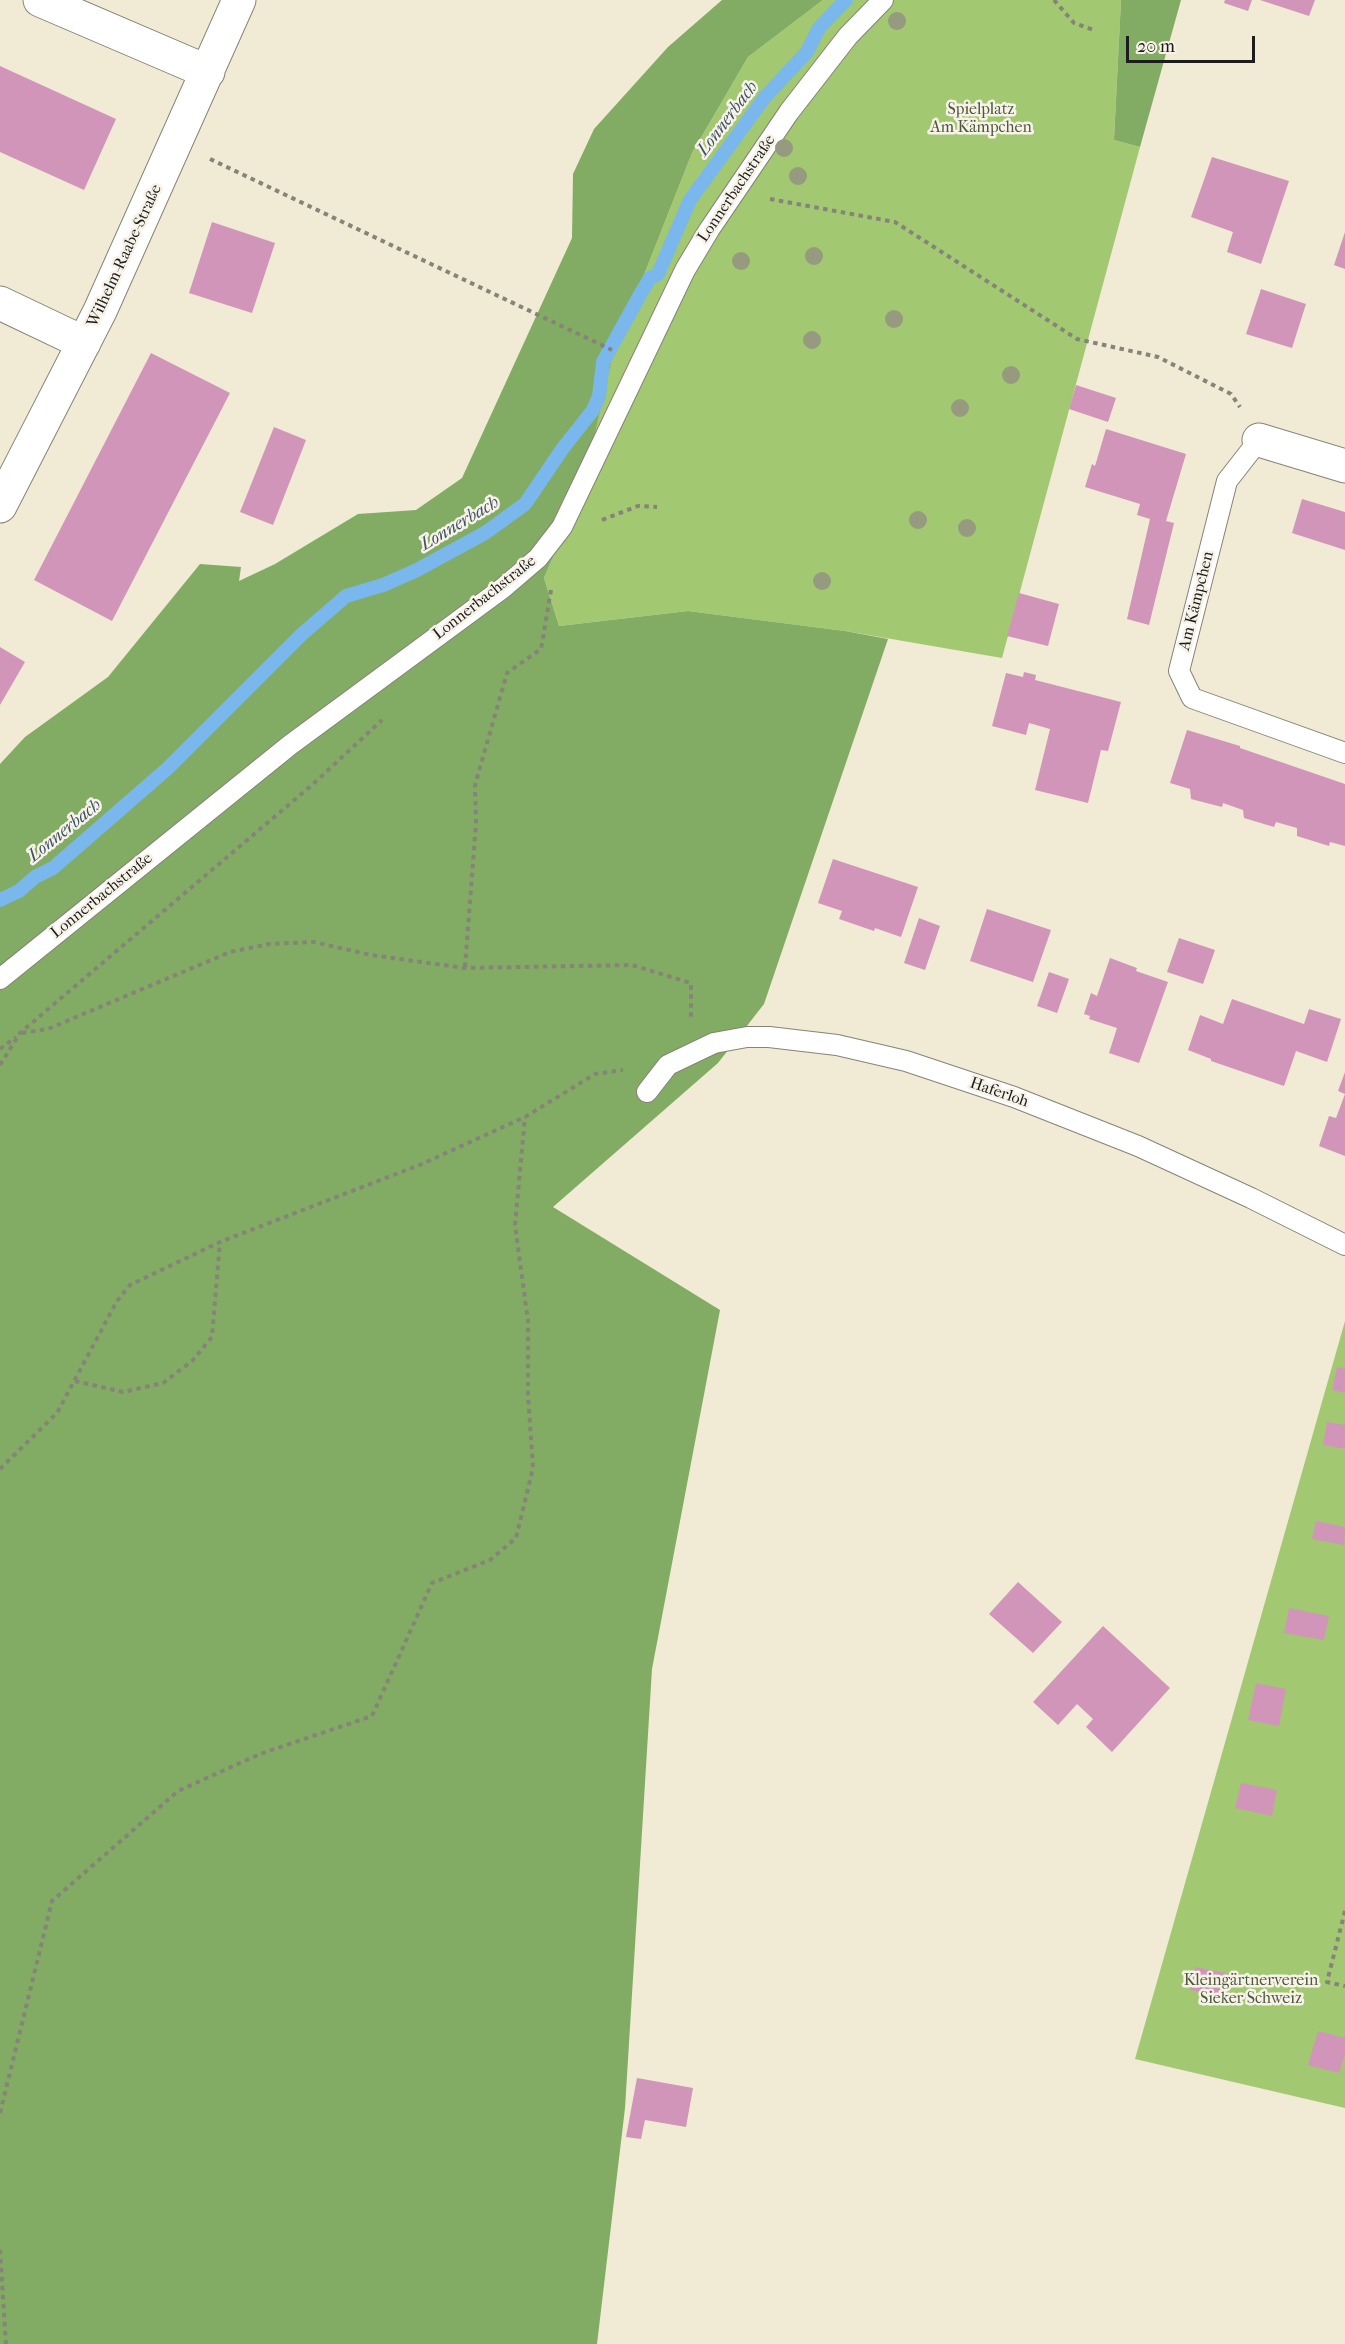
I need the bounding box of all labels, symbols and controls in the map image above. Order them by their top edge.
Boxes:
scale bar [1129,24,1258,62]
text: 20 m [1137,36,1175,57]
water label: Lonnerbach [693,77,763,161]
park label: Spielplatz Am Kämpchen [930,100,1032,138]
street label: Lonnerbachstraße [694,132,780,246]
street label: Wilhelm-Raabe-Straße [83,182,167,330]
water label: Lonnerbach [417,492,503,556]
street label: Am Kämpchen [1175,549,1219,653]
street label: Lonnerbachstraße [430,552,540,644]
water label: Lonnerbach [24,795,106,867]
street label: Lonnerbachstraße [47,849,157,943]
street label: Haferloh [967,1074,1031,1112]
park label: Kleingärtnerverein Sieker Schweiz [1184,1971,1318,2009]

